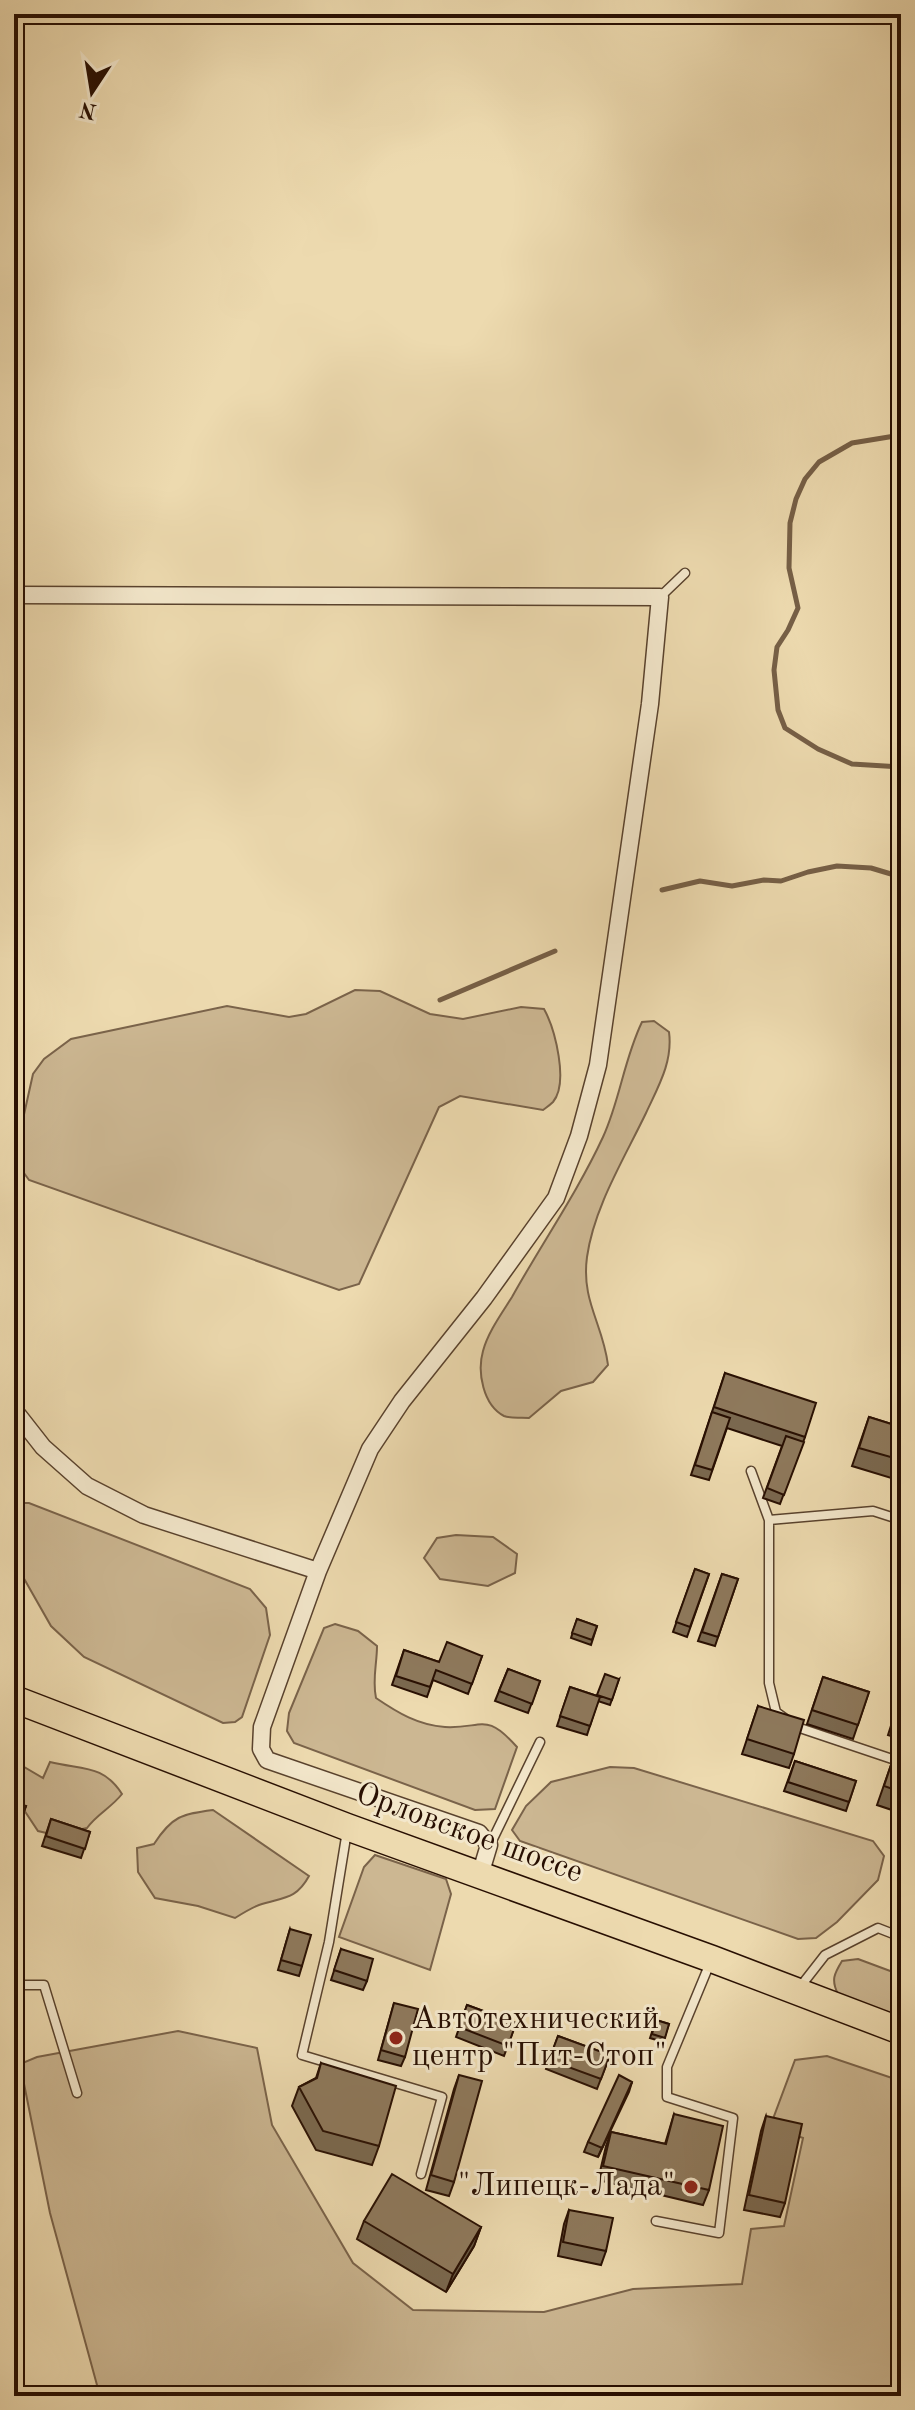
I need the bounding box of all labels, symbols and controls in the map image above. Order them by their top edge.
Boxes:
north arrow [52,52,132,132]
text: N [78,97,99,122]
street label: Орловское шоссе [351,1778,587,1890]
place label: Автотехнический центр "Пит-Стоп" [412,2004,667,2073]
marker: Автотехнический центр "Пит-Стоп" [387,2029,405,2047]
place label: "Липецк-Лада" [458,2171,675,2203]
marker: "Липецк-Лада" [682,2178,700,2196]

